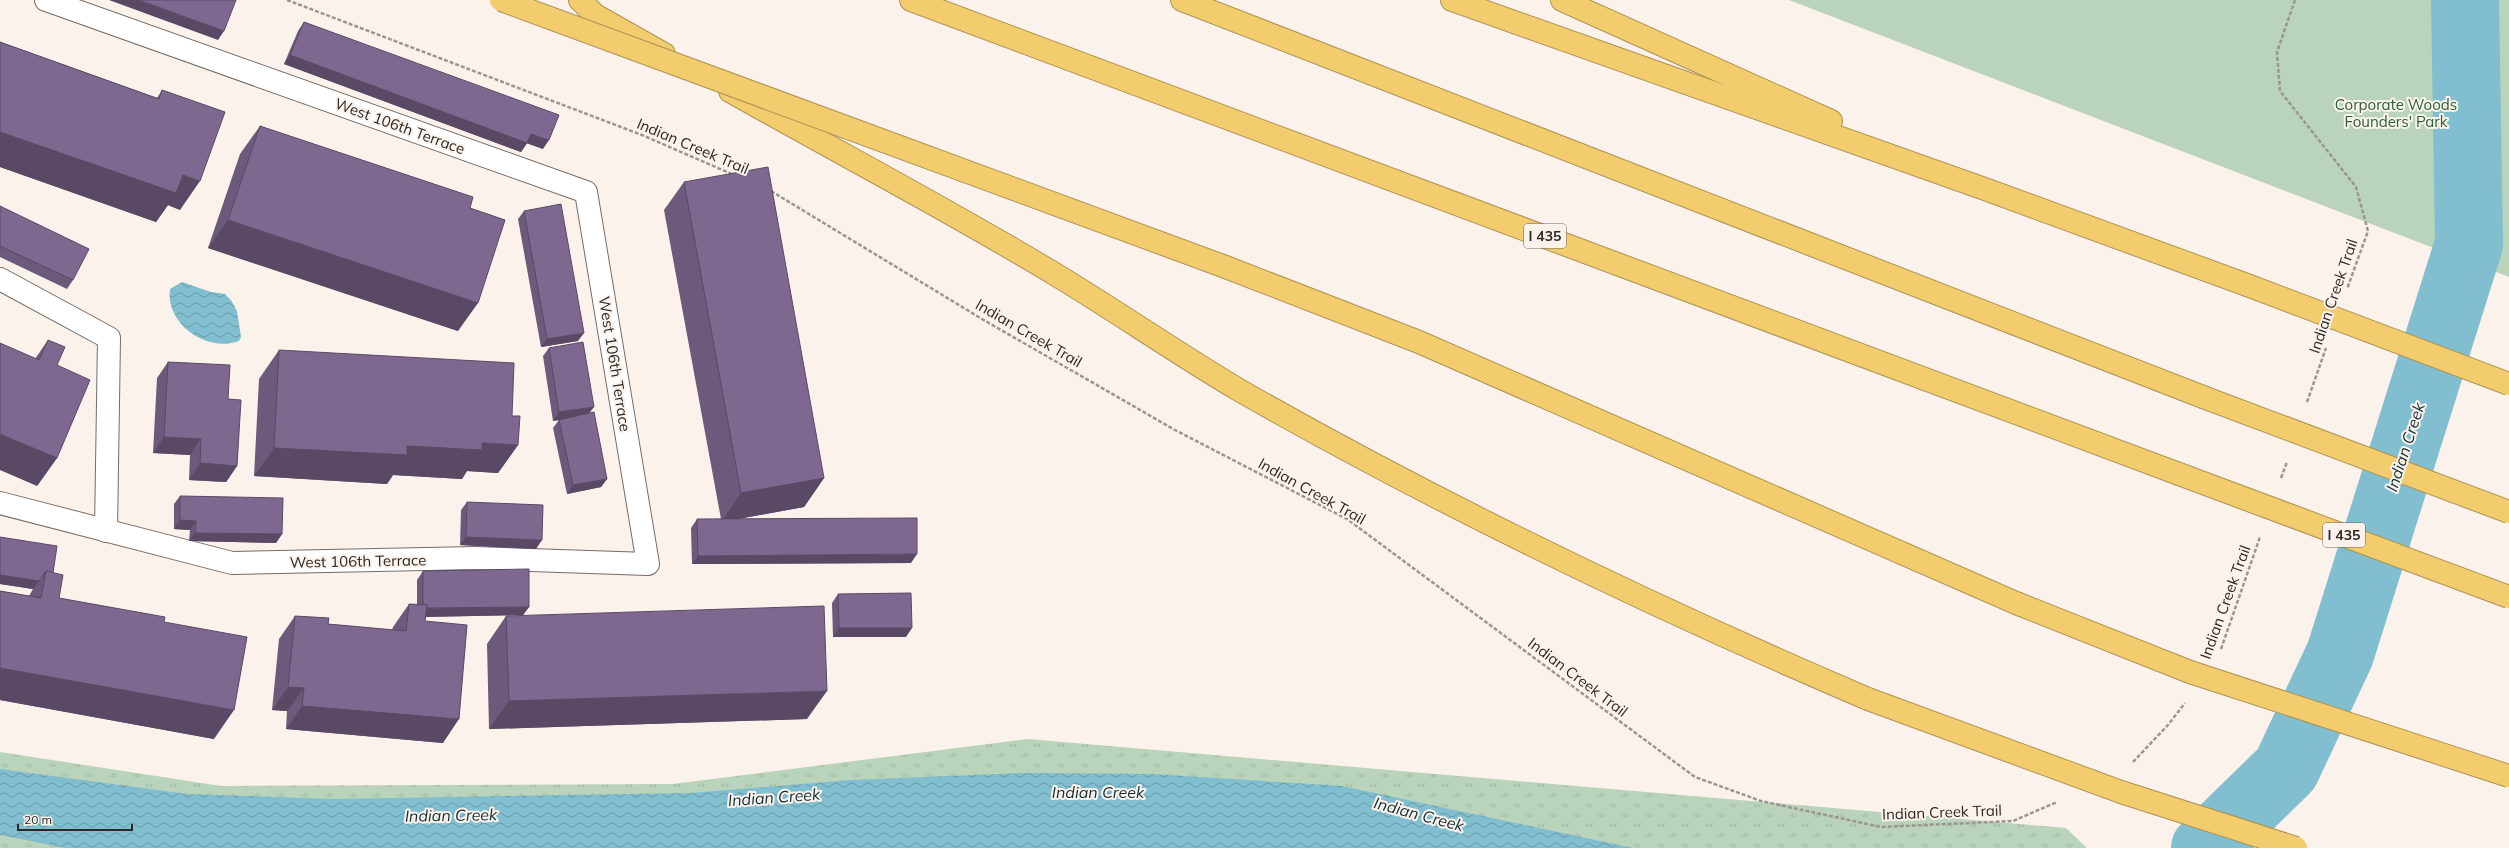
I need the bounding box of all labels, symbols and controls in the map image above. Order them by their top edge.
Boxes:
street label: West 106th Terrace [332,94,468,158]
park label: Corporate Woods Founders' Park [2335,95,2457,131]
street label: Indian Creek Trail [634,114,752,178]
road number: I 435 [1524,224,1566,248]
street label: Indian Creek Trail [2304,236,2362,356]
street label: West 106th Terrace [595,295,635,433]
street label: Indian Creek Trail [972,295,1086,371]
water label: Indian Creek [2381,399,2429,494]
street label: Indian Creek Trail [1255,454,1369,528]
road number: I 435 [2323,523,2365,547]
street label: Indian Creek Trail [2196,542,2254,662]
street label: West 106th Terrace [289,550,427,572]
street label: Indian Creek Trail [1524,633,1632,721]
water label: Indian Creek [1052,782,1145,802]
water label: Indian Creek [727,784,822,810]
water label: Indian Creek [1372,792,1467,836]
street label: Indian Creek Trail [1882,800,2002,824]
water label: Indian Creek [405,804,498,826]
scale bar [18,806,132,832]
text: 20 m [24,812,52,827]

